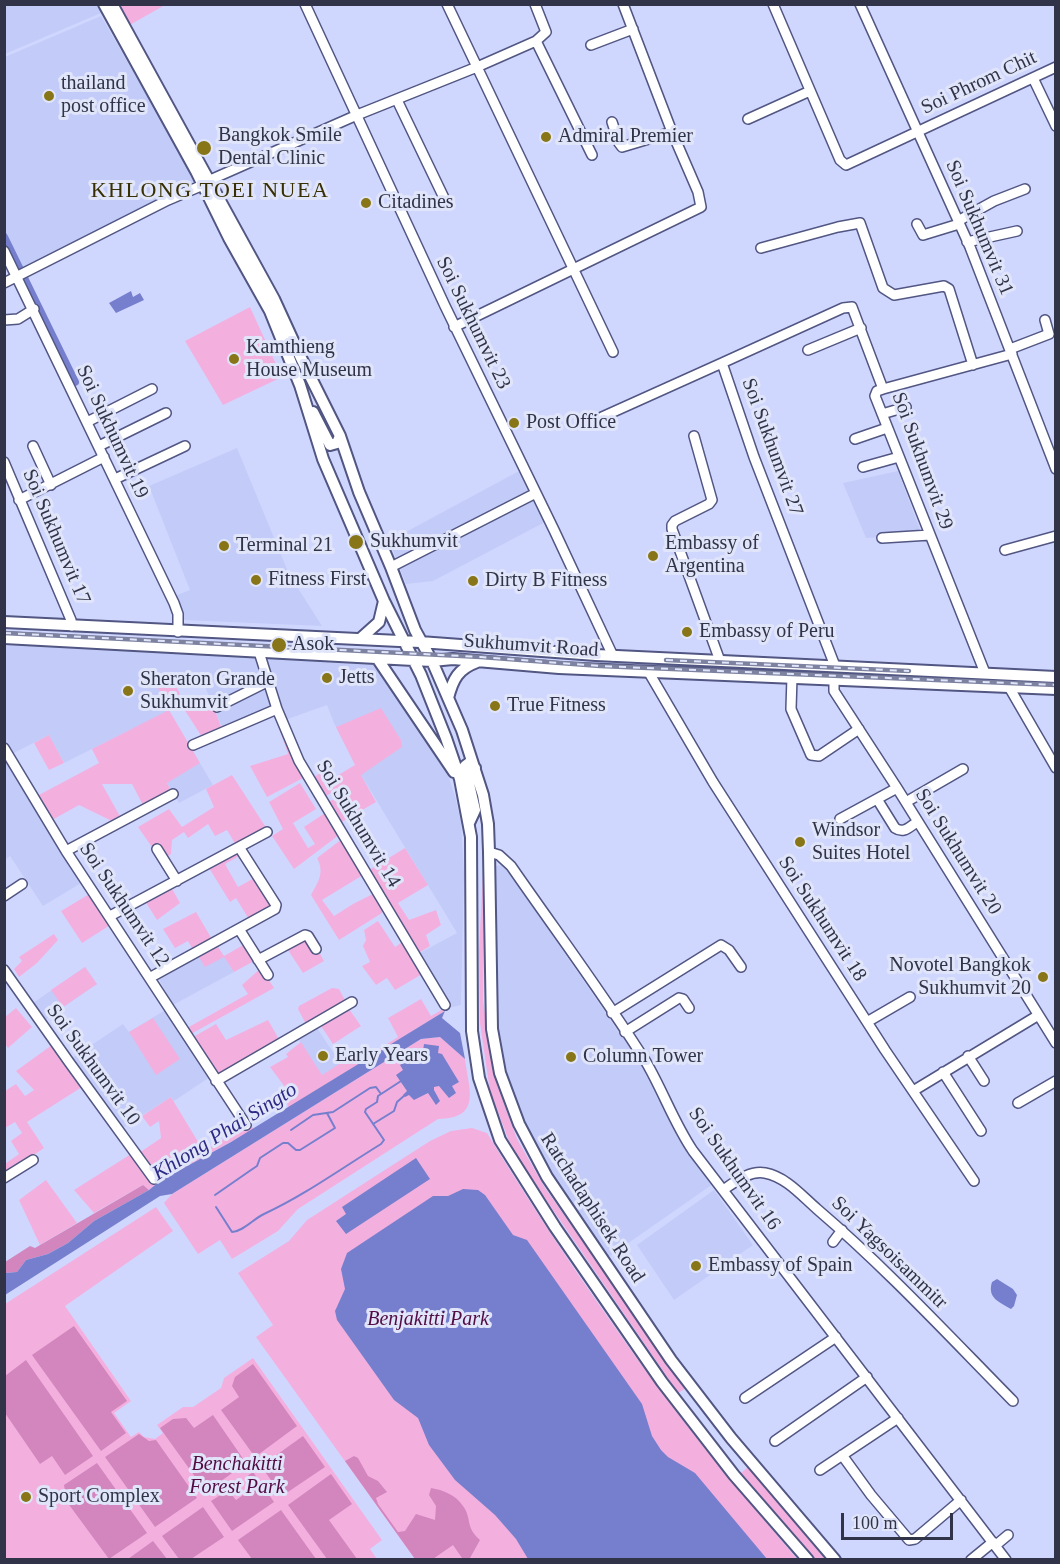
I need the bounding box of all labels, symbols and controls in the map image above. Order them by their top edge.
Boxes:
street label: Soi Phrom Chit [918,46,1040,120]
place label: thailand post office [61,72,146,119]
marker: thailand post office [42,89,56,103]
place label: Bangkok Smile Dental Clinic [218,124,342,171]
place label: Admiral Premier [558,125,693,149]
marker: Admiral Premier [539,130,553,144]
marker: Bangkok Smile Dental Clinic [195,139,213,157]
street label: Soi Sukhumvit 31 [940,157,1018,299]
district label: KHLONG TOEI NUEA [91,178,329,204]
place label: Citadines [378,191,454,215]
marker: Citadines [359,196,373,210]
street label: Soi Sukhumvit 23 [431,253,515,393]
place label: Kamthieng House Museum [246,336,372,383]
marker: Kamthieng House Museum [227,352,241,366]
street label: Soi Sukhumvit 19 [71,361,153,503]
street label: Soi Sukhumvit 27 [736,375,808,519]
street label: Soi Sukhumvit 29 [886,389,958,533]
place label: Post Office [526,411,616,435]
marker: Post Office [507,416,521,430]
street label: Soi Sukhumvit 17 [17,466,95,608]
place label: Sukhumvit [370,530,458,554]
place label: Embassy of Argentina [665,532,759,579]
marker: Sukhumvit [347,533,365,551]
place label: Terminal 21 [236,534,333,558]
marker: Terminal 21 [217,539,231,553]
marker: Embassy of Argentina [646,549,660,563]
place label: Fitness First [268,568,366,592]
place label: Dirty B Fitness [485,569,607,593]
marker: Fitness First [249,573,263,587]
marker: Dirty B Fitness [466,574,480,588]
place label: Embassy of Peru [699,620,835,644]
marker: Embassy of Peru [680,625,694,639]
street label: Sukhumvit Road [463,629,599,663]
place label: Asok [292,633,334,657]
marker: Asok [270,636,288,654]
place label: Jetts [339,666,375,690]
place label: Sheraton Grande Sukhumvit [140,668,275,715]
marker: Jetts [320,671,334,685]
marker: Sheraton Grande Sukhumvit [121,684,135,698]
place label: True Fitness [507,694,606,718]
marker: True Fitness [488,699,502,713]
street label: Soi Sukhumvit 14 [311,756,405,892]
street label: Soi Sukhumvit 20 [910,784,1006,920]
place label: Windsor Suites Hotel [812,819,910,866]
marker: Windsor Suites Hotel [793,835,807,849]
street label: Soi Sukhumvit 12 [74,838,174,972]
street label: Soi Sukhumvit 18 [773,852,871,986]
place label: Novotel Bangkok Sukhumvit 20 [889,954,1031,1001]
marker: Novotel Bangkok Sukhumvit 20 [1036,970,1050,984]
street label: Soi Sukhumvit 10 [41,1000,145,1130]
place label: Early Years [335,1044,428,1068]
place label: Column Tower [583,1045,703,1069]
marker: Early Years [316,1049,330,1063]
marker: Column Tower [564,1050,578,1064]
water label: Khlong Phai Singto [148,1077,302,1187]
street label: Soi Sukhumvit 16 [683,1103,785,1235]
street label: Ratchadaphisek Road [535,1129,649,1287]
street label: Soi Yagsoisammitr [826,1192,952,1314]
place label: Embassy of Spain [708,1254,852,1278]
marker: Embassy of Spain [689,1259,703,1273]
park label: Benjakitti Park [367,1308,489,1332]
park label: Benchakitti Forest Park [189,1453,285,1500]
place label: Sport Complex [38,1485,160,1509]
marker: Sport Complex [19,1490,33,1504]
scale bar [844,1501,956,1539]
text: 100 m [852,1513,898,1533]

